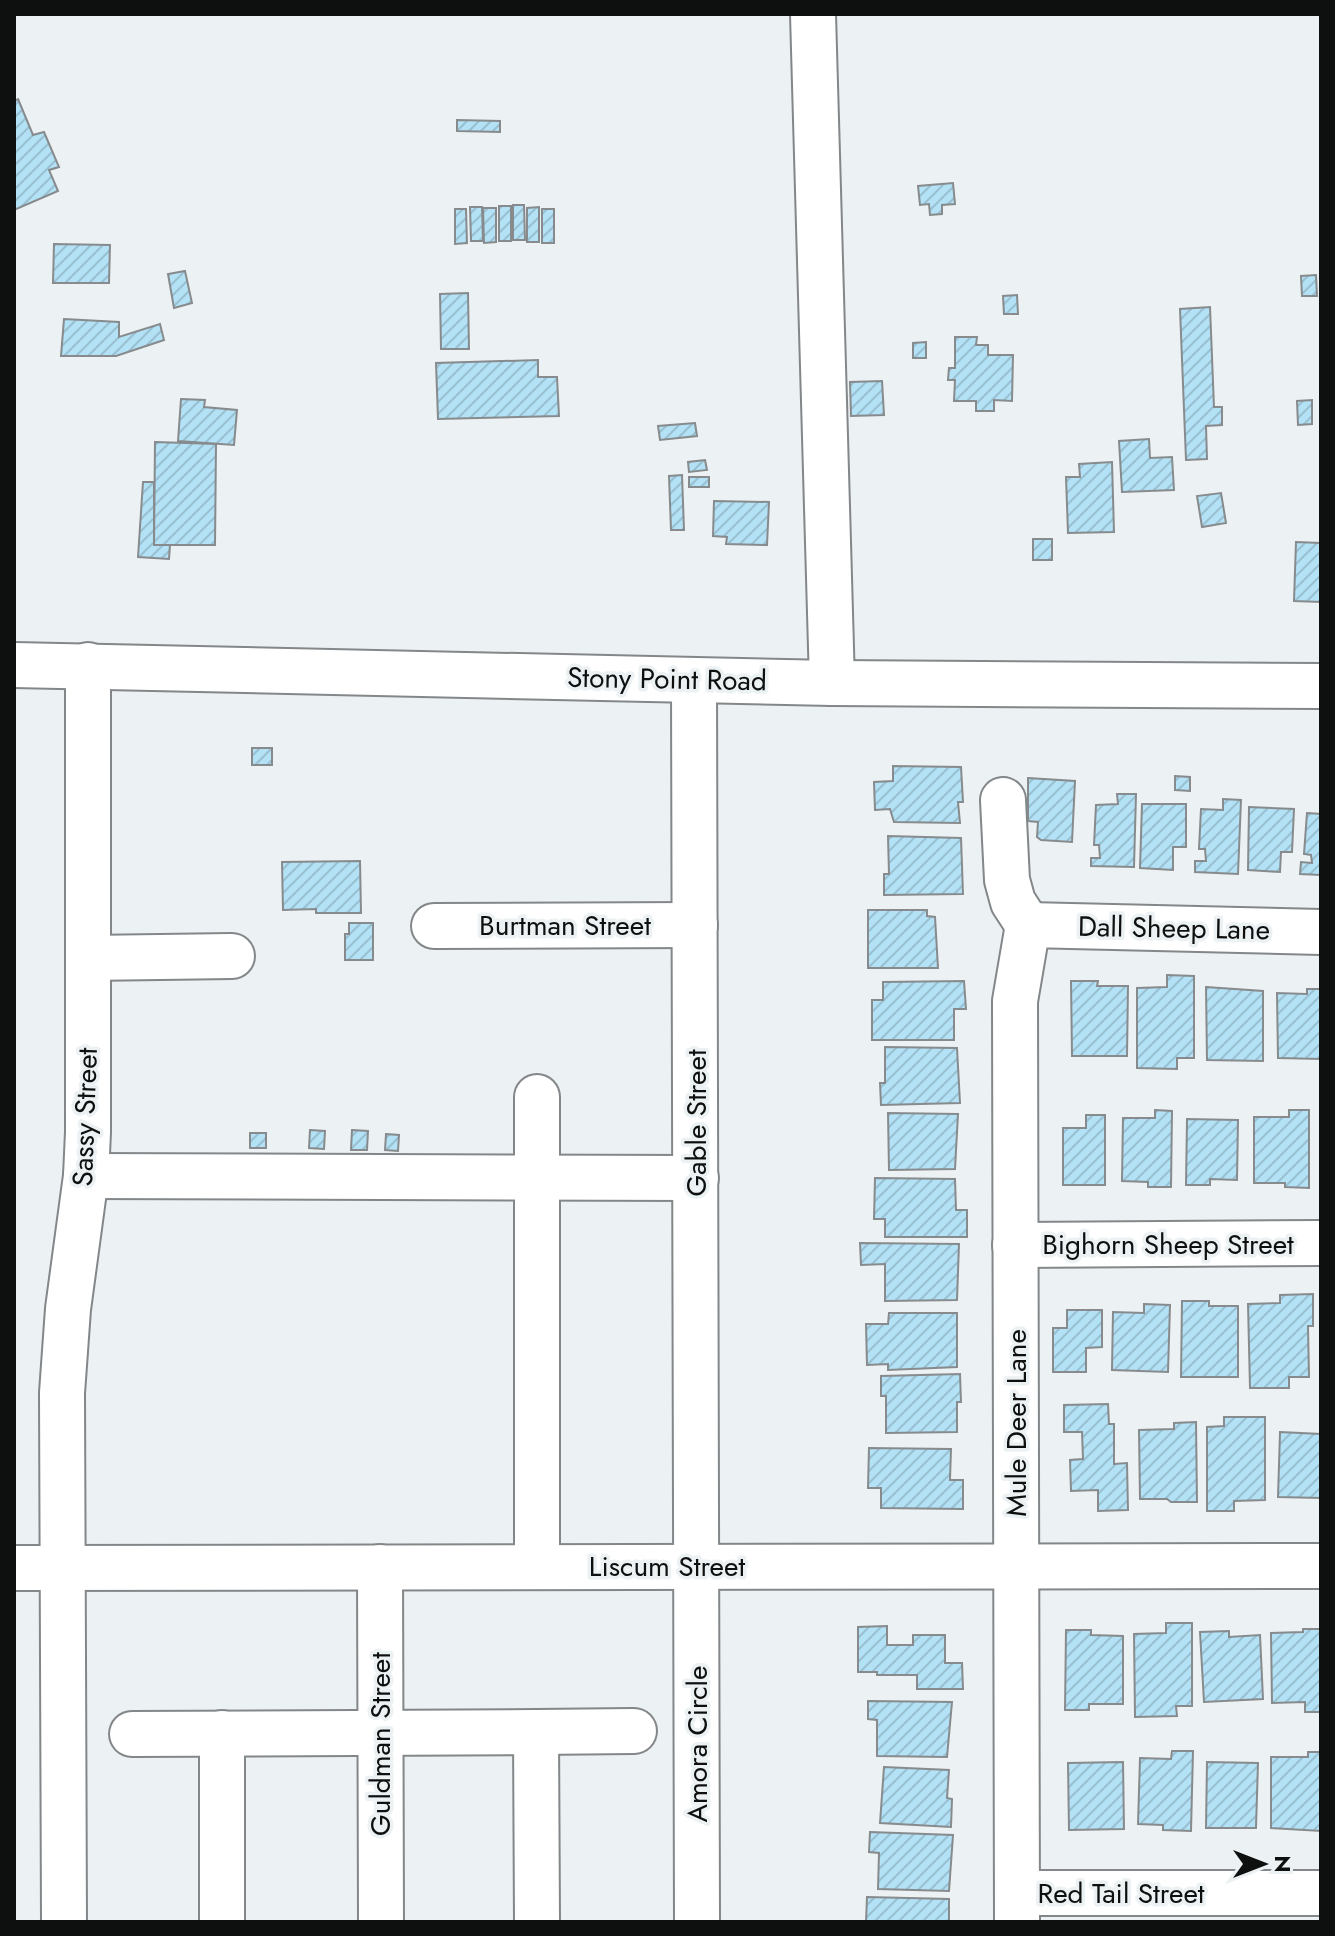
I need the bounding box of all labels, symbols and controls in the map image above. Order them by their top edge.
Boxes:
street label: Stony Point Road [567,657,767,701]
street label: Burtman Street [479,905,651,946]
street label: Dall Sheep Lane [1078,906,1270,950]
street label: Sassy Street [62,1047,108,1187]
street label: Gable Street [676,1049,717,1197]
street label: Bighorn Sheep Street [1042,1224,1294,1265]
street label: Mule Deer Lane [996,1329,1037,1517]
street label: Liscum Street [589,1546,745,1587]
street label: Guldman Street [360,1652,401,1836]
street label: Amora Circle [677,1666,718,1822]
north arrow [1223,1824,1303,1904]
text: N [1267,1855,1299,1873]
street label: Red Tail Street [1037,1873,1205,1914]

